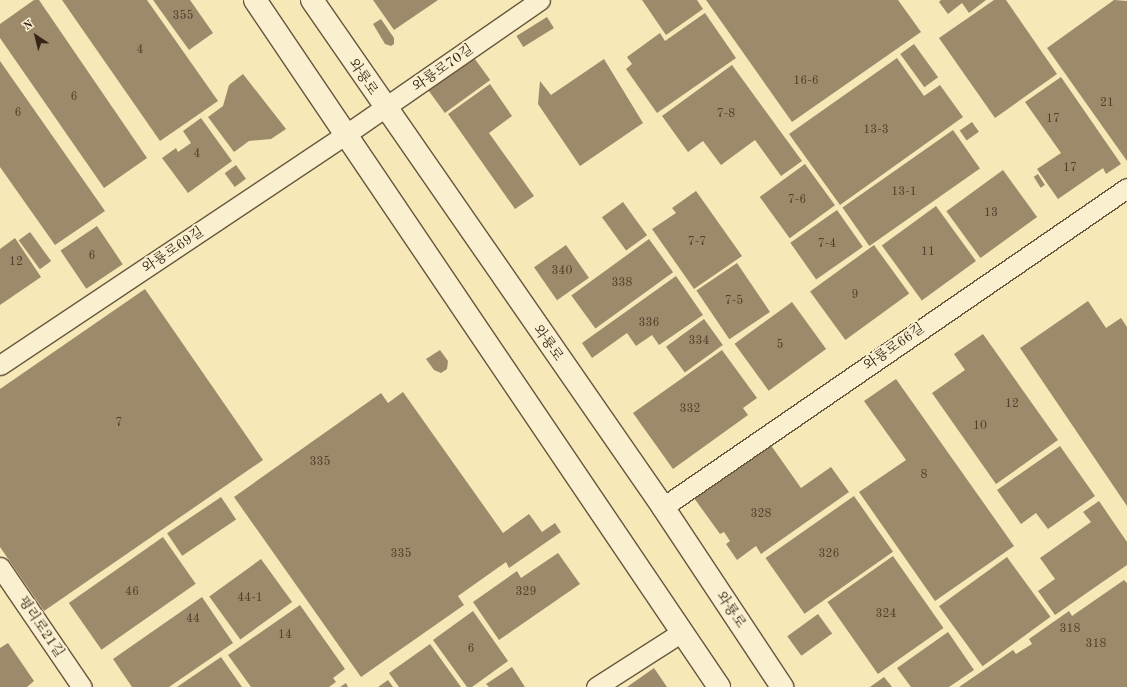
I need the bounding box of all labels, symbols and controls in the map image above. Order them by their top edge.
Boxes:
house number: 355 [173,10,193,24]
north arrow [16,16,56,56]
text: N [22,19,35,33]
street label: 와룡로70길 [409,41,477,95]
house number: 4 [137,44,143,58]
street label: 와룡로 [345,55,381,99]
house number: 16-6 [793,75,819,89]
house number: 6 [71,91,77,105]
house number: 21 [1100,97,1114,111]
house number: 6 [15,107,21,121]
house number: 7-8 [717,108,735,122]
house number: 17 [1046,113,1060,127]
house number: 13-3 [863,124,889,138]
house number: 4 [194,148,200,162]
house number: 17 [1063,162,1077,176]
house number: 13-1 [891,186,917,200]
house number: 7-6 [788,194,806,208]
house number: 13 [984,207,998,221]
street label: 와룡로69길 [139,223,207,277]
house number: 7-7 [688,236,706,250]
house number: 7-4 [818,238,836,252]
house number: 11 [921,246,935,260]
house number: 6 [89,250,95,264]
house number: 12 [9,256,23,270]
house number: 340 [552,265,572,279]
house number: 338 [612,277,632,291]
house number: 9 [852,289,858,303]
house number: 7-5 [725,295,743,309]
house number: 336 [639,317,659,331]
street label: 와룡로66길 [860,320,928,374]
street label: 와룡로 [529,322,567,364]
house number: 334 [689,335,709,349]
house number: 5 [777,339,783,353]
house number: 12 [1005,398,1019,412]
house number: 332 [680,403,700,417]
house number: 7 [116,417,122,431]
house number: 10 [973,420,987,434]
house number: 335 [310,456,330,470]
house number: 8 [921,469,927,483]
house number: 328 [751,508,771,522]
house number: 335 [391,548,411,562]
house number: 326 [819,548,839,562]
house number: 46 [125,586,139,600]
house number: 329 [516,586,536,600]
street label: 와룡로 [713,588,749,632]
house number: 44-1 [237,592,263,606]
street label: 평리로21길 [14,593,68,661]
house number: 324 [876,608,896,622]
house number: 44 [186,613,200,627]
house number: 318 [1060,623,1080,637]
house number: 14 [278,629,292,643]
house number: 318 [1086,638,1106,652]
house number: 6 [468,643,474,657]

